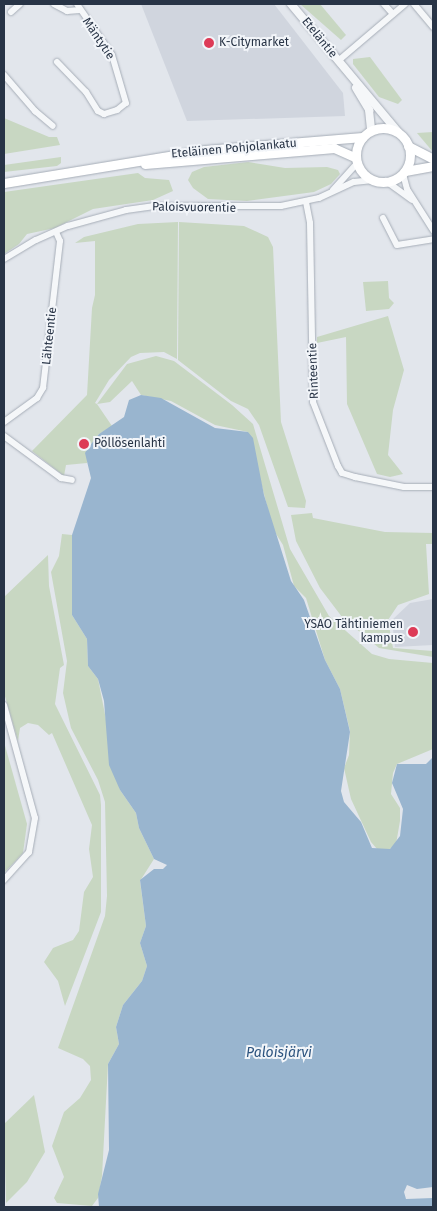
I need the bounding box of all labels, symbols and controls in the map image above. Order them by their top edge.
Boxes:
street label: Mäntytie [79,15,117,63]
street label: Eteläntie [298,15,340,61]
place label: K-Citymarket [219,36,289,50]
marker: K-Citymarket [203,37,215,49]
street label: Eteläinen Pohjolankatu [171,136,297,162]
street label: Paloisvuorentie [152,200,236,216]
street label: Lähteentie [40,306,60,366]
street label: Rinteentie [306,343,322,399]
place label: Pöllösenlahti [94,437,166,451]
marker: Pöllösenlahti [78,438,90,450]
place label: YSAO Tähtiniemen kampus [304,618,403,646]
marker: YSAO Tähtiniemen kampus [407,626,419,638]
water label: Paloisjärvi [246,1045,312,1061]

